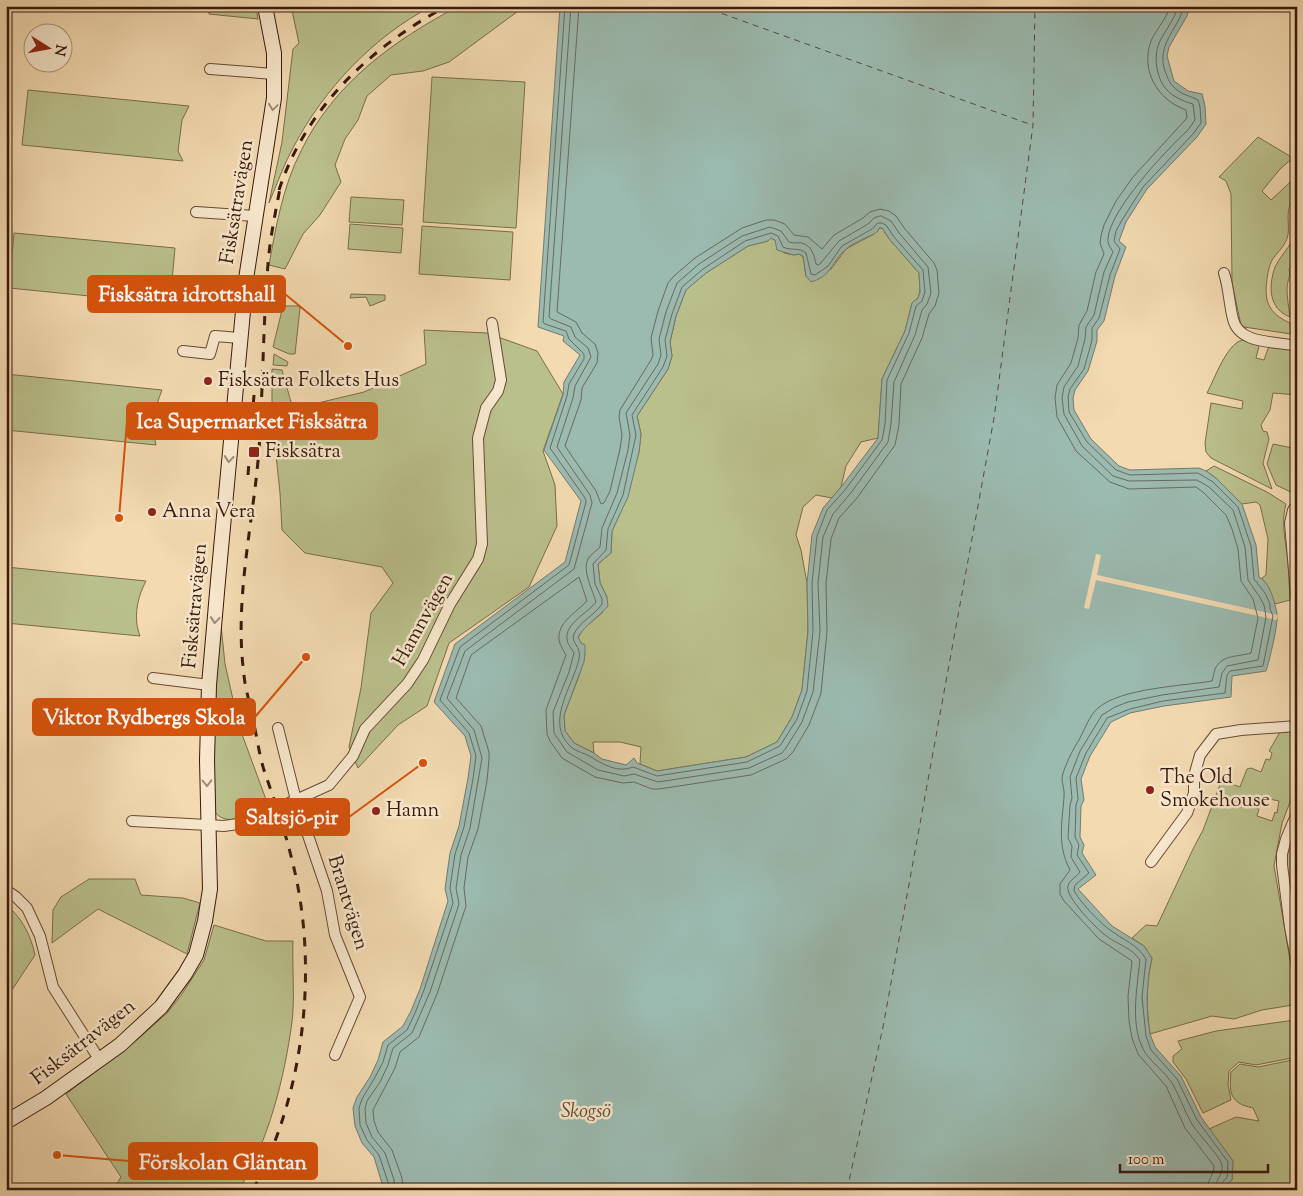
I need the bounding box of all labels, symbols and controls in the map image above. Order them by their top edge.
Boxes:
north arrow [22,22,72,72]
text: N [48,43,70,57]
one-way arrow [268,103,279,111]
street label: Fisksätravägen [214,138,262,266]
callout: Fisksätra idrottshall [88,276,285,312]
text: Fisksätra idrottshall [98,281,276,311]
place label: Fisksätra Folkets Hus [218,367,399,396]
marker: Fisksätra Folkets Hus [202,375,214,387]
callout: Ica Supermarket Fisksätra [127,403,377,439]
text: Ica Supermarket Fisksätra [137,408,368,438]
place label: Fisksätra [265,438,341,467]
marker: Fisksätra [247,445,261,459]
one-way arrow [224,455,235,463]
place label: Anna Vera [162,498,256,527]
marker: Anna Vera [146,506,158,518]
street label: Fisksätravägen [176,542,216,670]
street label: Hamnvägen [386,568,462,672]
one-way arrow [209,617,220,625]
callout: Viktor Rydbergs Skola [33,699,255,735]
text: Viktor Rydbergs Skola [43,704,246,734]
place label: The Old Smokehouse [1160,764,1270,816]
one-way arrow [202,779,213,787]
marker: The Old Smokehouse [1144,784,1156,796]
place label: Hamn [386,797,440,826]
callout: Saltsjö-pir [236,799,349,835]
text: Saltsjö-pir [246,804,339,834]
marker: Hamn [370,805,382,817]
street label: Brantvägen [319,852,375,954]
street label: Fisksätravägen [26,993,143,1093]
park label: Skogsö [561,1098,611,1127]
scale bar [1120,1141,1268,1173]
callout: Förskolan Gläntan [129,1143,317,1179]
text: Förskolan Gläntan [139,1149,308,1179]
text: 100 m [1128,1150,1165,1171]

